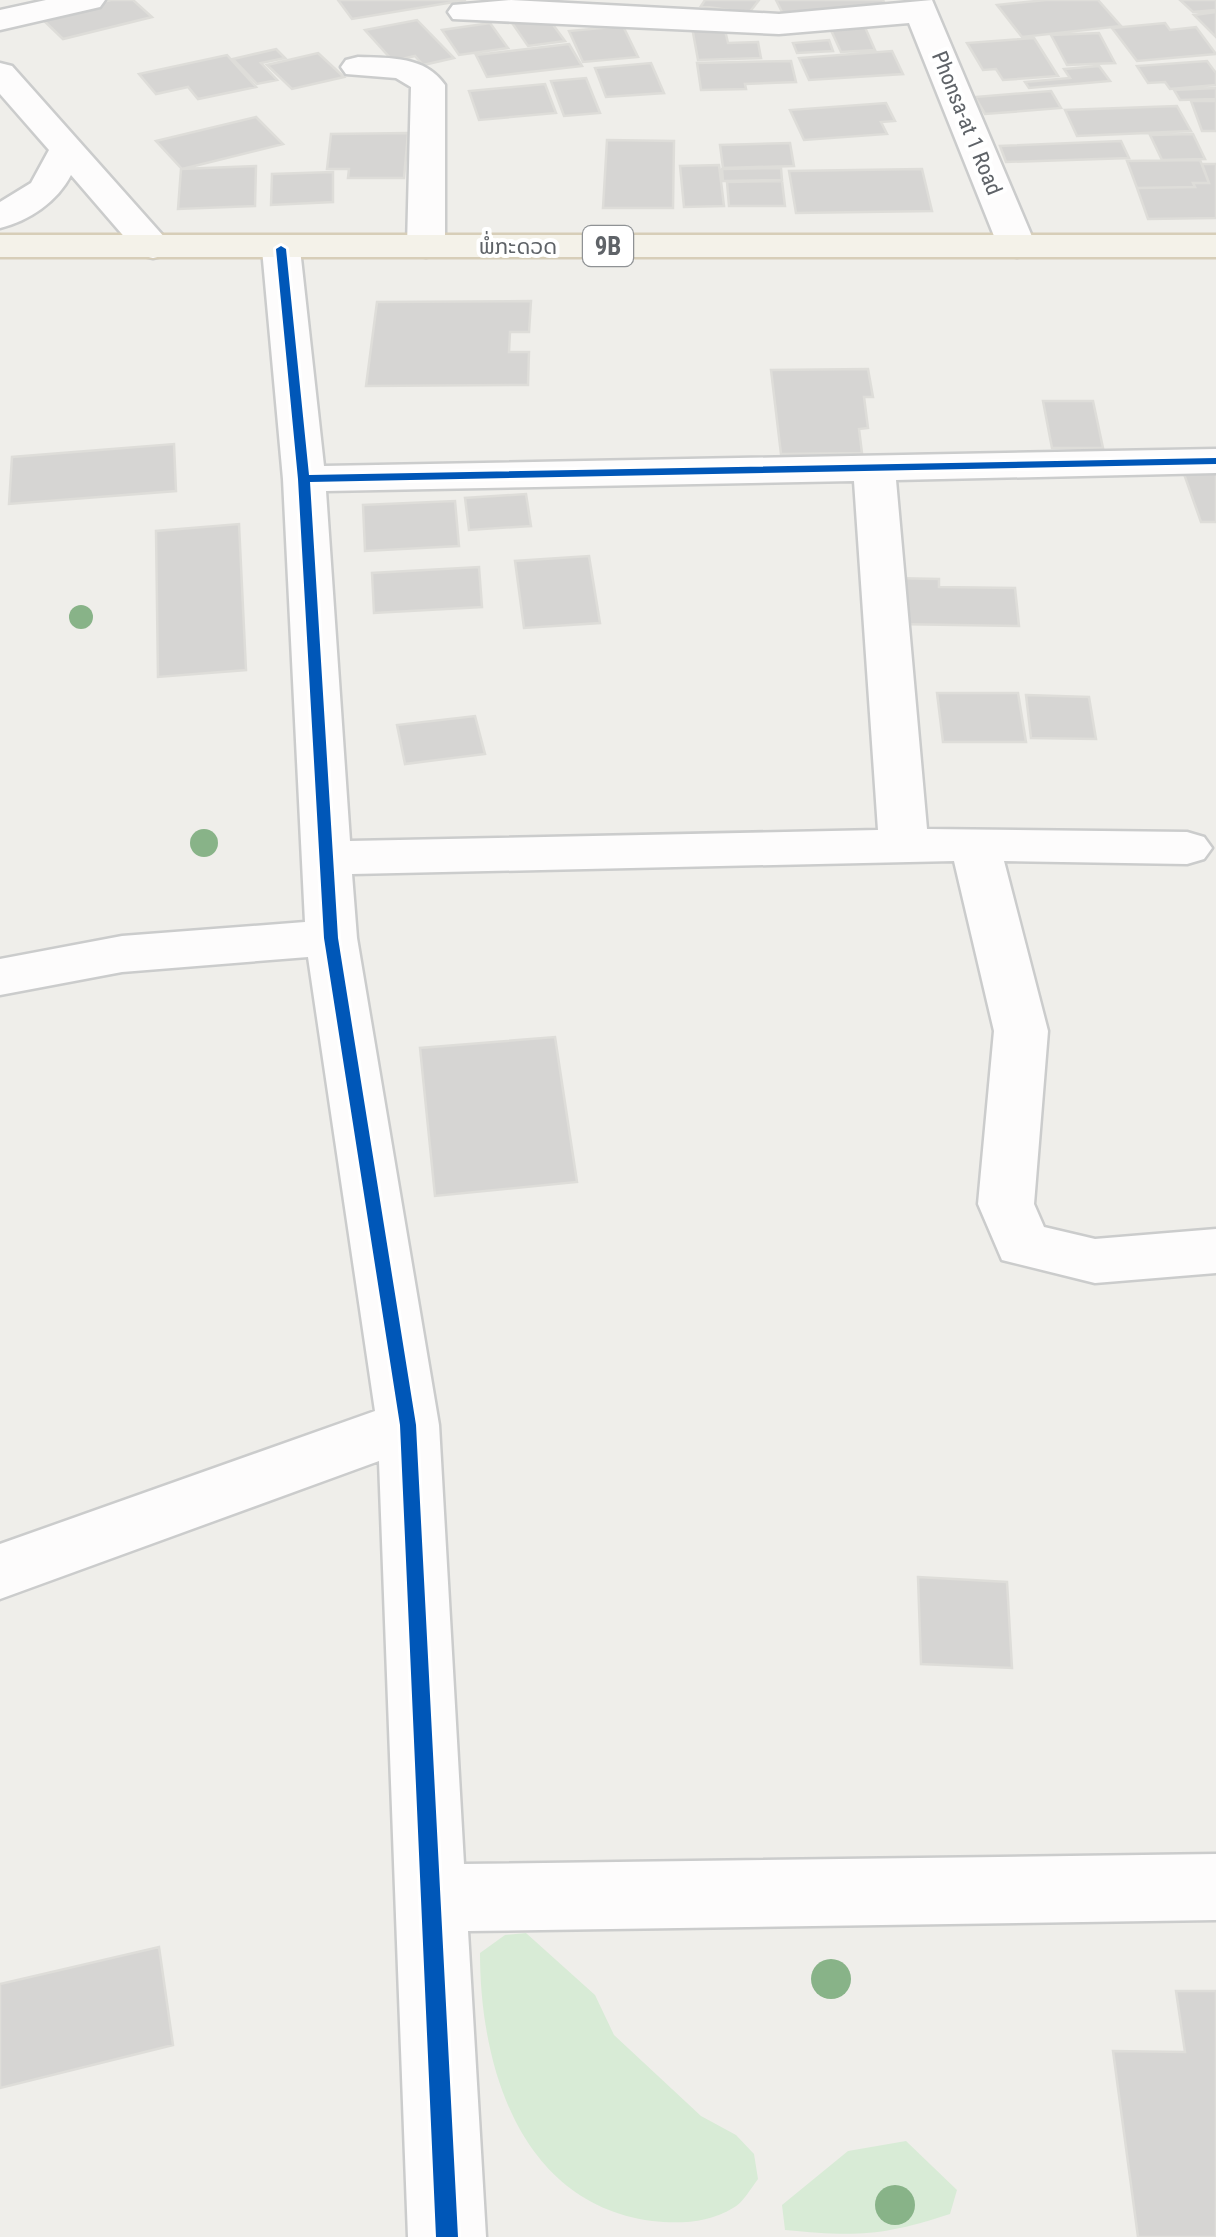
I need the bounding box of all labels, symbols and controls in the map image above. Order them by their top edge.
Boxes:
street label: Phonsa-at 1 Road [927,48,1007,198]
road number: 9B [583,226,633,266]
street label: ພໍ່ກະດວດ [479,230,557,259]

